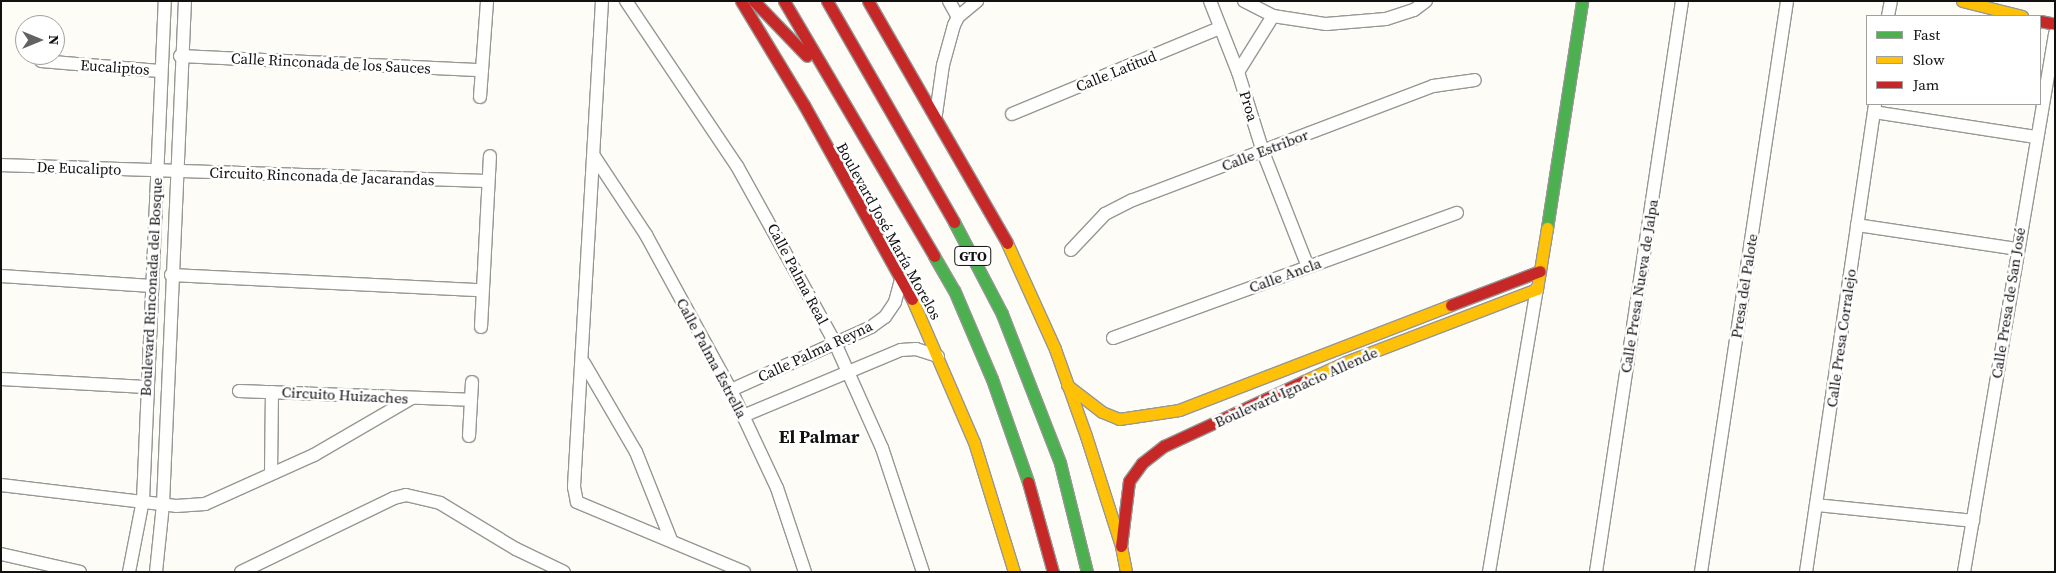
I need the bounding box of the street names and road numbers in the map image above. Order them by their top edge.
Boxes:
street label: Calle Latitud [1073,47,1159,95]
street label: Calle Rinconada de los Sauces [231,49,431,77]
street label: Eucaliptos [80,56,150,78]
street label: Proa [1236,89,1262,123]
street label: Calle Estribor [1219,125,1311,175]
street label: Boulevard José María Morelos [833,139,945,323]
street label: De Eucalipto [36,158,122,178]
street label: Circuito Rinconada de Jacarandas [209,163,435,189]
street label: Boulevard Rinconada del Bosque [136,177,166,397]
street label: Calle Presa Nueva de Jalpa [1616,198,1662,374]
street label: Calle Palma Real [764,220,832,328]
street label: Calle Presa de San José [1987,226,2029,380]
street label: Presa del Palote [1727,232,1761,340]
road number: GTO [954,245,992,268]
street label: Calle Ancla [1247,254,1323,296]
street label: Calle Presa Corralejo [1822,268,1860,408]
street label: Calle Palma Estrella [673,295,751,421]
street label: Calle Palma Reyna [755,317,875,385]
street label: Boulevard Ignacio Allende [1212,343,1380,431]
street label: Circuito Huizaches [281,383,409,407]

